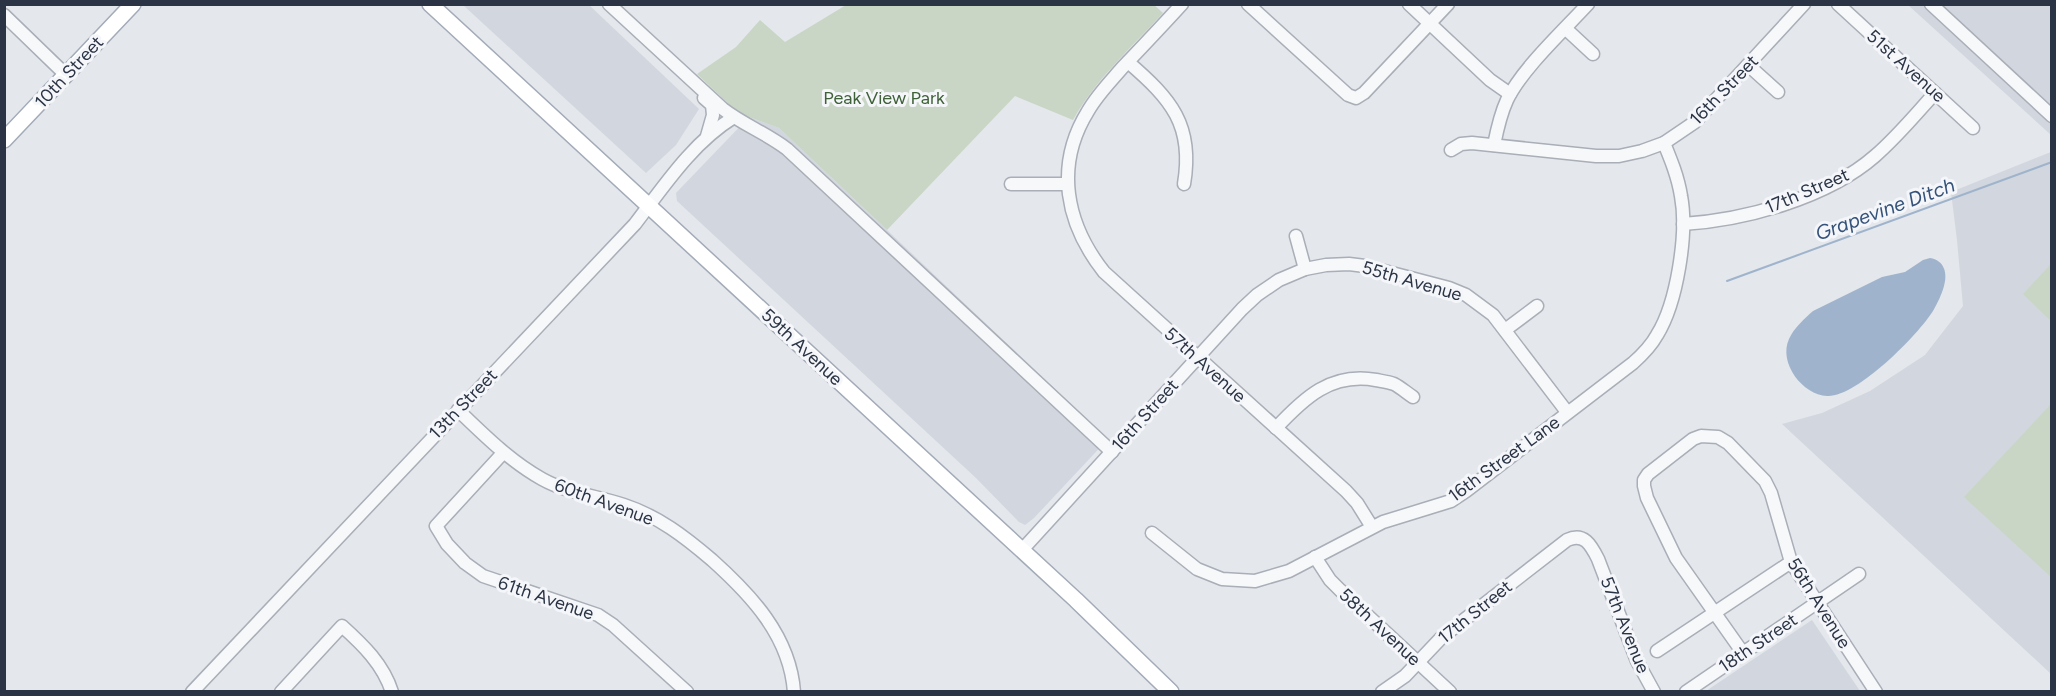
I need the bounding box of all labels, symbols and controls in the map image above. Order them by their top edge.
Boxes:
street label: 51st Avenue [1862,25,1950,107]
street label: 10th Street [30,31,108,113]
street label: 16th Street [1685,50,1763,130]
park label: Peak View Park [823,87,945,109]
street label: 17th Street [1762,163,1852,218]
water label: Grapevine Ditch [1812,173,1958,245]
street label: 55th Avenue [1360,256,1465,306]
street label: 59th Avenue [757,304,847,390]
street label: 57th Avenue [1160,323,1250,407]
street label: 13th Street [424,364,502,444]
street label: 16th Street [1107,374,1183,456]
street label: 16th Street Lane [1444,411,1564,507]
street label: 60th Avenue [551,474,657,530]
street label: 56th Avenue [1782,554,1856,653]
street label: 61th Avenue [495,571,597,625]
street label: 57th Avenue [1596,574,1654,677]
street label: 17th Street [1434,575,1517,648]
street label: 58th Avenue [1335,584,1425,670]
street label: 18th Street [1714,609,1802,677]

